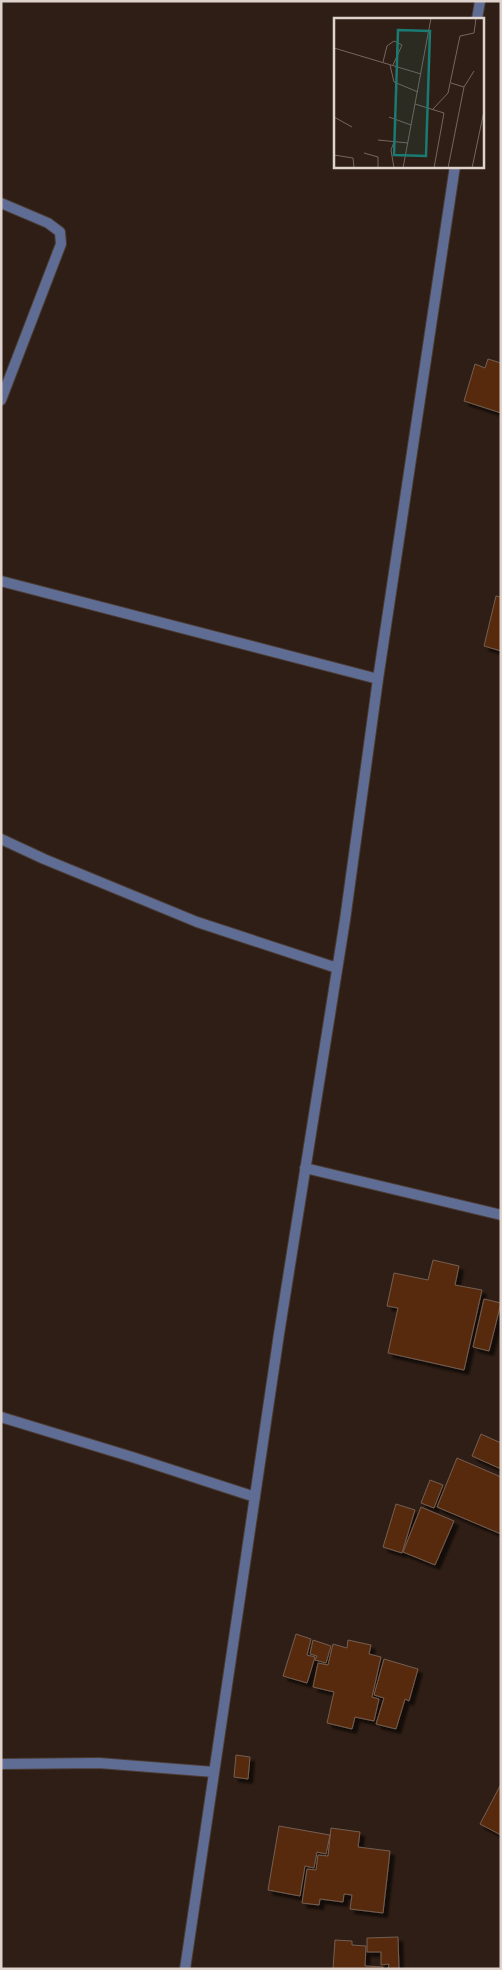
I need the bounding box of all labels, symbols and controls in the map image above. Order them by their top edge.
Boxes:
inset map [334,18,484,168]

